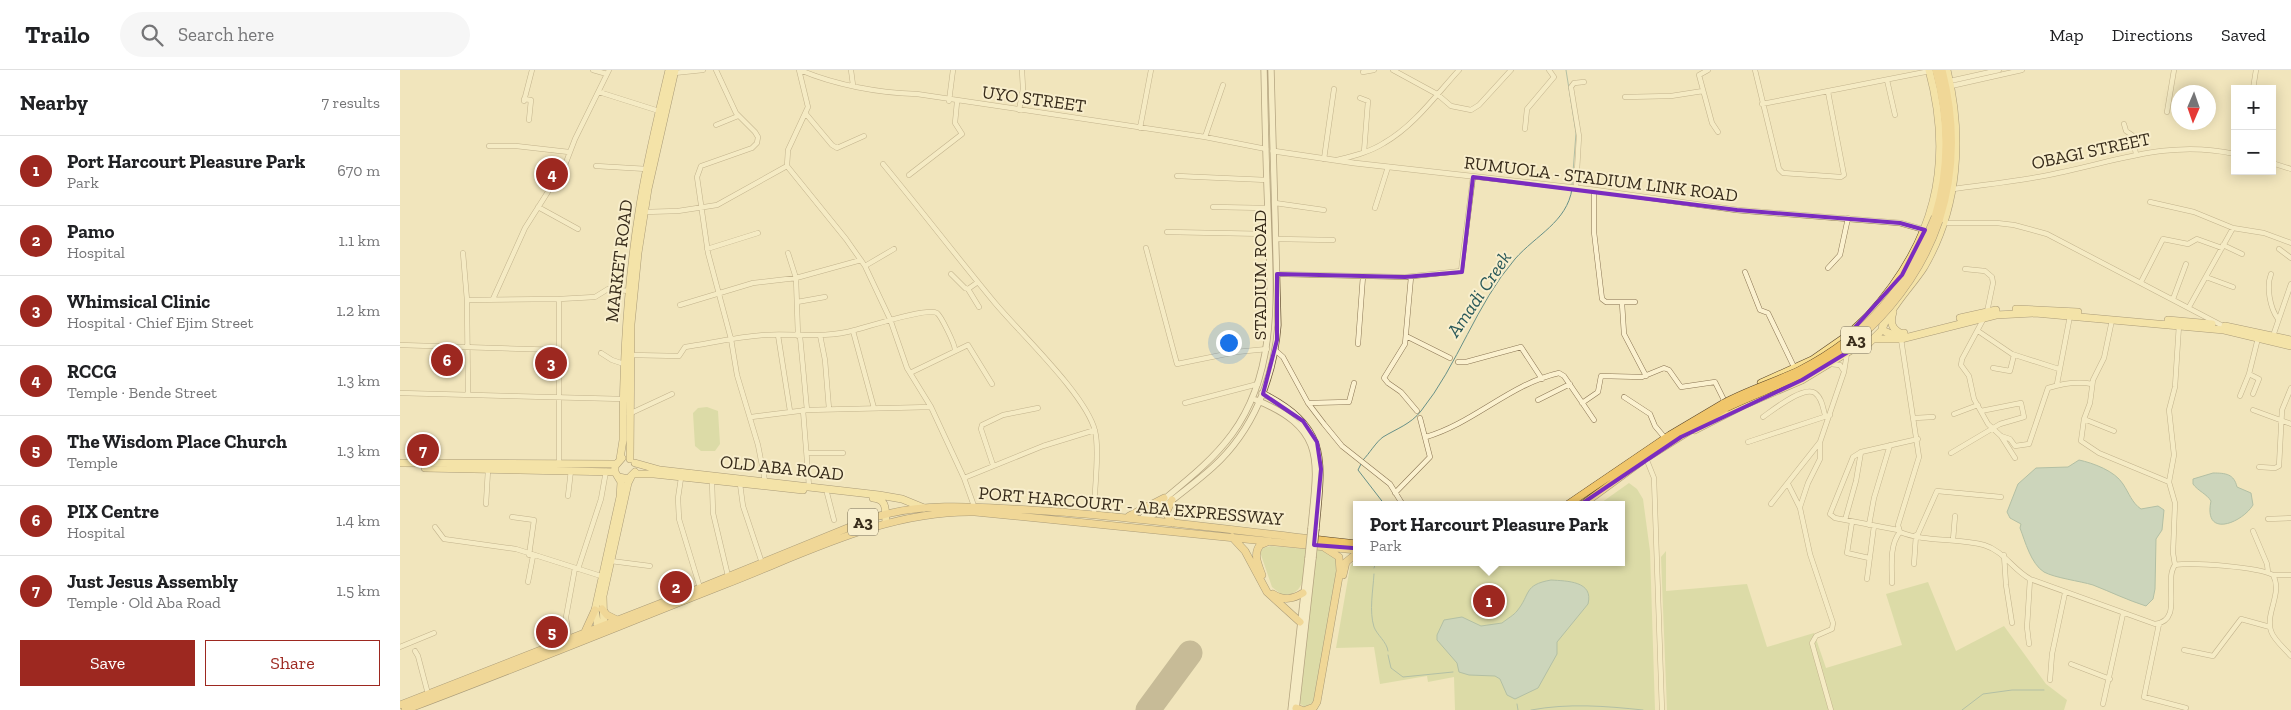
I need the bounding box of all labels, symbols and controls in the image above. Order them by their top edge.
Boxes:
search box [120,12,470,57]
text: Trailo [25,20,90,49]
icon: search [138,21,166,49]
text: Search here [178,23,274,46]
text: Map [2049,24,2084,46]
text: Directions [2112,24,2193,46]
text: Saved [2221,24,2266,46]
street label: UYO STREET [981,81,1087,117]
north arrow [2171,85,2216,130]
map controls [2231,85,2276,175]
button: + [2231,85,2276,130]
text: Nearby [20,90,88,115]
text: 7 results [321,93,380,112]
street label: OBAGI STREET [2029,128,2153,174]
button: − [2231,130,2276,175]
text: Port Harcourt Pleasure Park [67,150,305,173]
street label: RUMUOLA - STADIUM LINK ROAD [1463,151,1739,207]
pin: 4 [536,155,568,193]
text: 1 [33,161,39,180]
text: 670 m [337,161,380,180]
text: Park [67,173,99,192]
street label: MARKET ROAD [601,198,637,324]
street label: STADIUM ROAD [1249,210,1271,340]
text: Pamo [67,220,114,243]
text: 2 [32,231,40,250]
text: 1.1 km [339,231,380,250]
text: Hospital [67,243,125,262]
water label: Amadi Creek [1441,247,1516,342]
text: Whimsical Clinic [67,290,210,313]
text: 3 [32,301,40,320]
text: 1.2 km [336,301,380,320]
text: Hospital · Chief Ejim Street [67,313,253,332]
road number: A3 [1841,326,1871,354]
your location [1216,330,1242,356]
pin: 6 [431,341,463,379]
pin: 3 [535,344,567,382]
text: RCCG [67,360,116,383]
text: 4 [31,371,41,390]
text: 1.3 km [337,371,380,390]
text: Temple · Bende Street [67,383,217,402]
text: The Wisdom Place Church [67,430,287,453]
pin: 7 [407,431,439,469]
text: 5 [32,441,40,460]
text: 1.3 km [337,441,380,460]
street label: OLD ABA ROAD [719,451,845,485]
text: Temple [67,453,118,472]
street label: PORT HARCOURT - ABA EXPRESSWAY [978,482,1284,530]
text: PIX Centre [67,500,159,523]
popup [1353,501,1625,566]
road number: A3 [848,508,878,536]
text: 6 [32,511,40,530]
text: 1.4 km [336,511,380,530]
text: Port Harcourt Pleasure Park [1370,513,1608,536]
text: Hospital [67,523,125,542]
text: Park [1370,536,1402,555]
pin: 2 [660,568,692,606]
text: Just Jesus Assembly [67,570,238,593]
text: 7 [32,581,40,600]
text: 1.5 km [337,581,380,600]
pin: 1 [1473,582,1505,620]
text: Temple · Old Aba Road [67,593,221,612]
pin: 5 [536,613,568,651]
button: Save [20,640,195,686]
button: Share [205,640,380,686]

